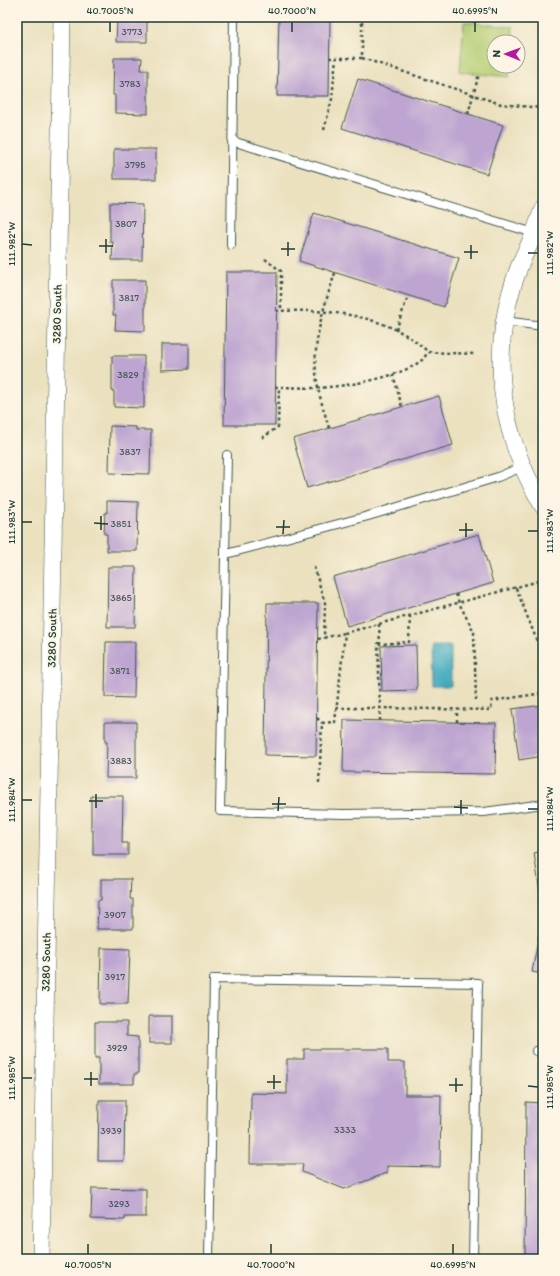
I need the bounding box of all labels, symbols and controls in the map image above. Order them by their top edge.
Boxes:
text: 40.7005°N [87,4,134,17]
text: 40.7000°N [268,4,316,17]
text: 40.6995°N [452,4,498,17]
house number: 3773 [122,25,143,38]
north arrow [486,34,526,74]
text: N [490,50,503,58]
house number: 3783 [119,77,141,90]
house number: 3795 [125,158,145,171]
house number: 3807 [115,217,137,230]
text: 111.982°W [5,222,18,266]
text: 111.982°W [543,231,556,275]
street label: 3280 South [49,284,65,344]
house number: 3817 [119,291,139,304]
house number: 3829 [117,368,139,381]
house number: 3837 [119,445,141,458]
text: 111.983°W [5,500,18,544]
text: 111.983°W [543,509,556,553]
house number: 3851 [111,517,132,530]
house number: 3865 [110,591,132,604]
street label: 3280 South [44,608,60,668]
house number: 3871 [110,664,131,677]
house number: 3883 [110,754,132,767]
text: 111.984°W [5,777,18,822]
text: 111.984°W [543,786,556,831]
house number: 3907 [104,908,126,921]
street label: 3280 South [38,932,54,992]
house number: 3917 [105,970,125,983]
house number: 3929 [106,1041,128,1054]
text: 111.985°W [5,1056,18,1100]
text: 111.985°W [543,1065,556,1109]
house number: 3333 [334,1123,356,1136]
house number: 3939 [100,1124,122,1137]
house number: 3293 [108,1197,130,1210]
text: 40.7005°N [65,1258,112,1271]
text: 40.7000°N [247,1258,295,1271]
text: 40.6995°N [430,1258,476,1271]

